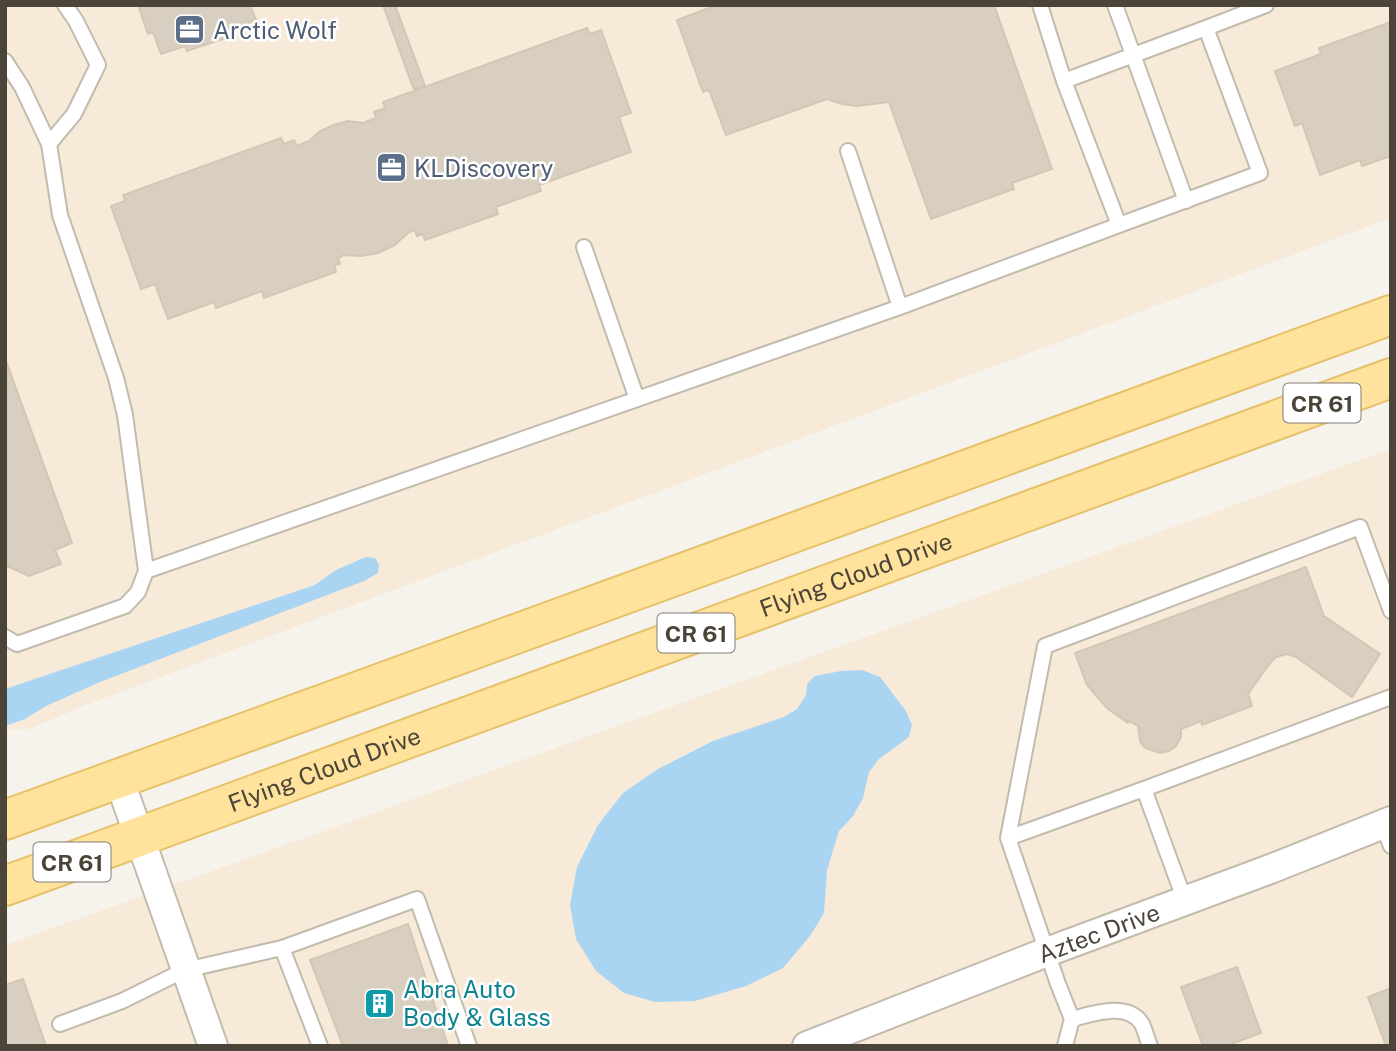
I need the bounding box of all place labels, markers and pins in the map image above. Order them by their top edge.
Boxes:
office icon: Arctic Wolf [173,13,207,47]
place label: Arctic Wolf [213,16,337,44]
office icon: KLDiscovery [374,151,408,185]
place label: KLDiscovery [414,154,553,182]
place label: Abra Auto Body & Glass [403,975,551,1031]
building icon: Abra Auto Body & Glass [363,986,397,1020]

